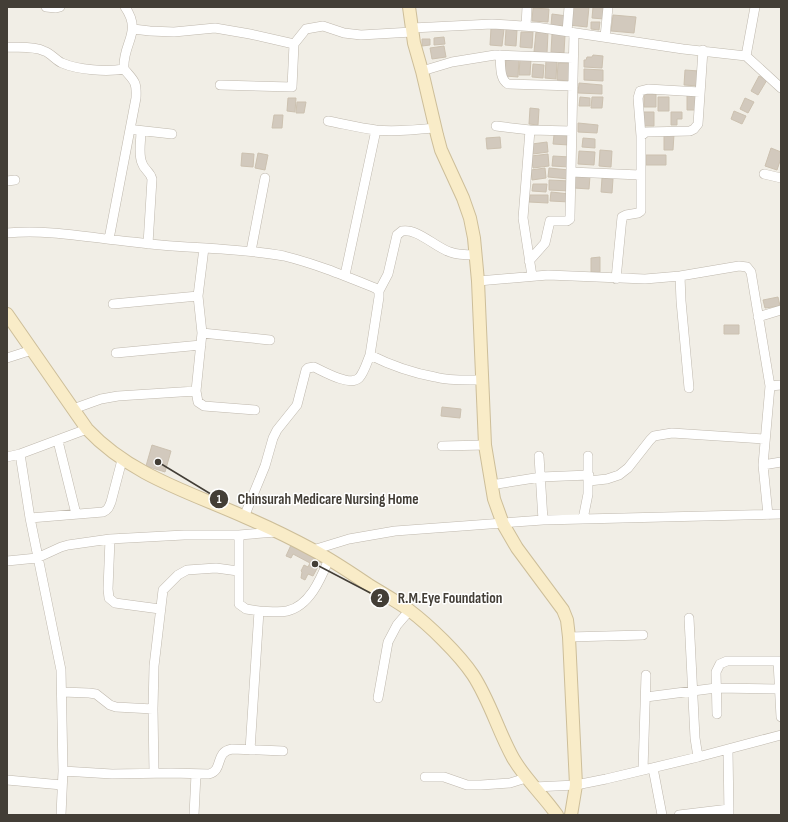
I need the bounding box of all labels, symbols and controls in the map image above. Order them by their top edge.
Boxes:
callout: Chinsurah Medicare Nursing Home [209,486,426,513]
text: Chinsurah Medicare Nursing Home [237,490,419,509]
text: 1 [217,492,222,507]
callout: R.M.Eye Foundation [370,584,511,611]
text: R.M.Eye Foundation [398,589,502,608]
text: 2 [377,591,383,606]

